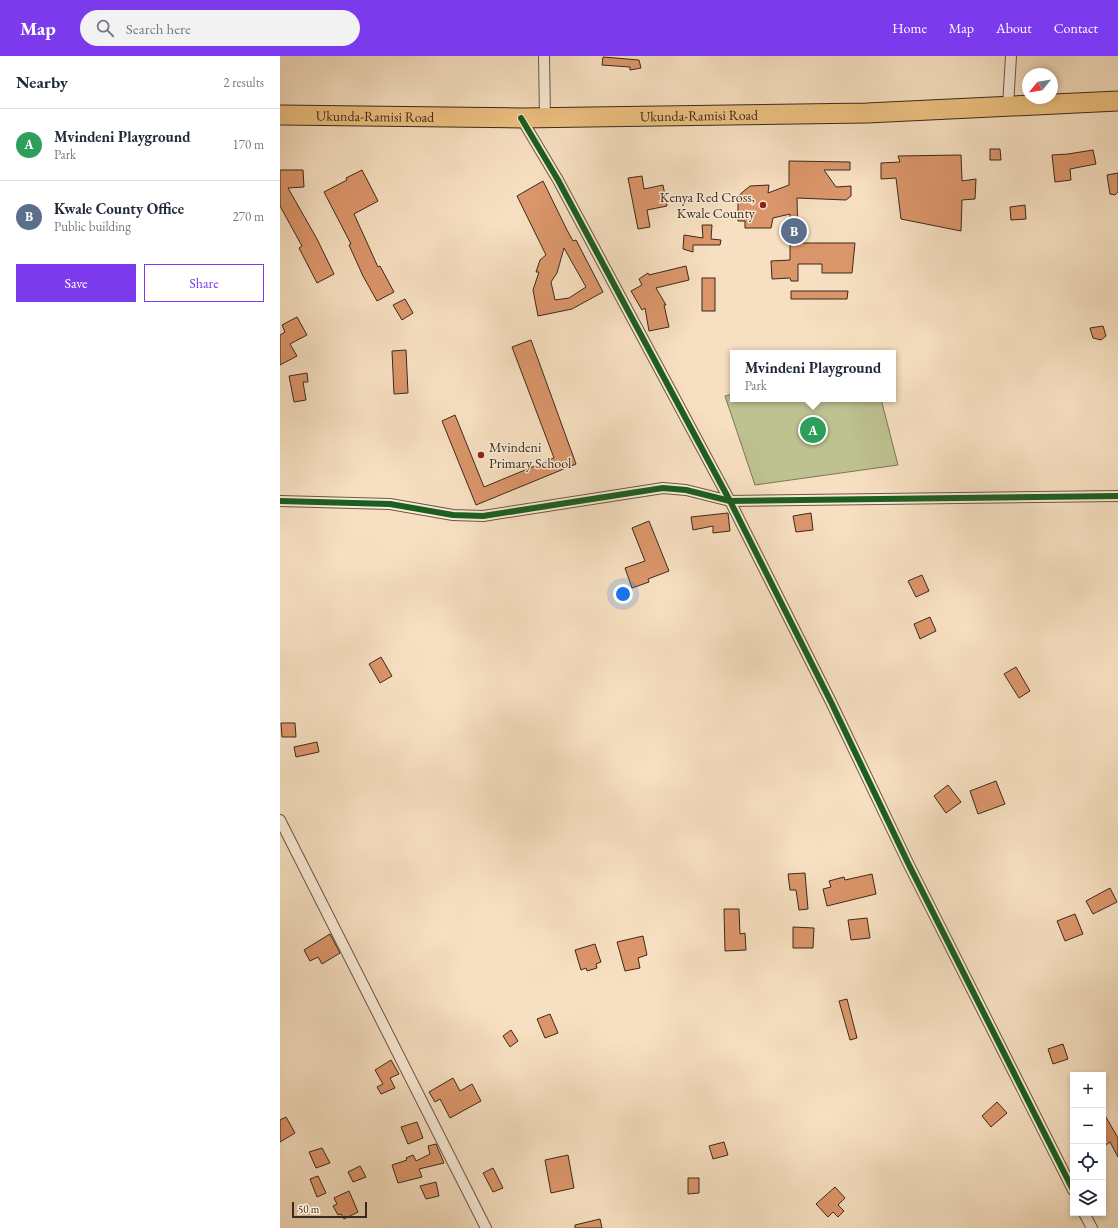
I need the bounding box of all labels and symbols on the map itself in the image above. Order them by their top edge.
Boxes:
north arrow [1022,68,1058,104]
street label: Ukunda-Ramisi Road [316,106,435,126]
street label: Ukunda-Ramisi Road [640,106,759,125]
place label: Kenya Red Cross, Kwale County [660,188,756,222]
marker: Kenya Red Cross, Kwale County [758,200,768,210]
pin: B [781,216,807,246]
pin: A [800,415,826,445]
place label: Mvindeni Primary School [489,438,572,472]
marker: Mvindeni Primary School [476,450,486,460]
your location [613,584,633,604]
scale bar [292,1200,367,1219]

